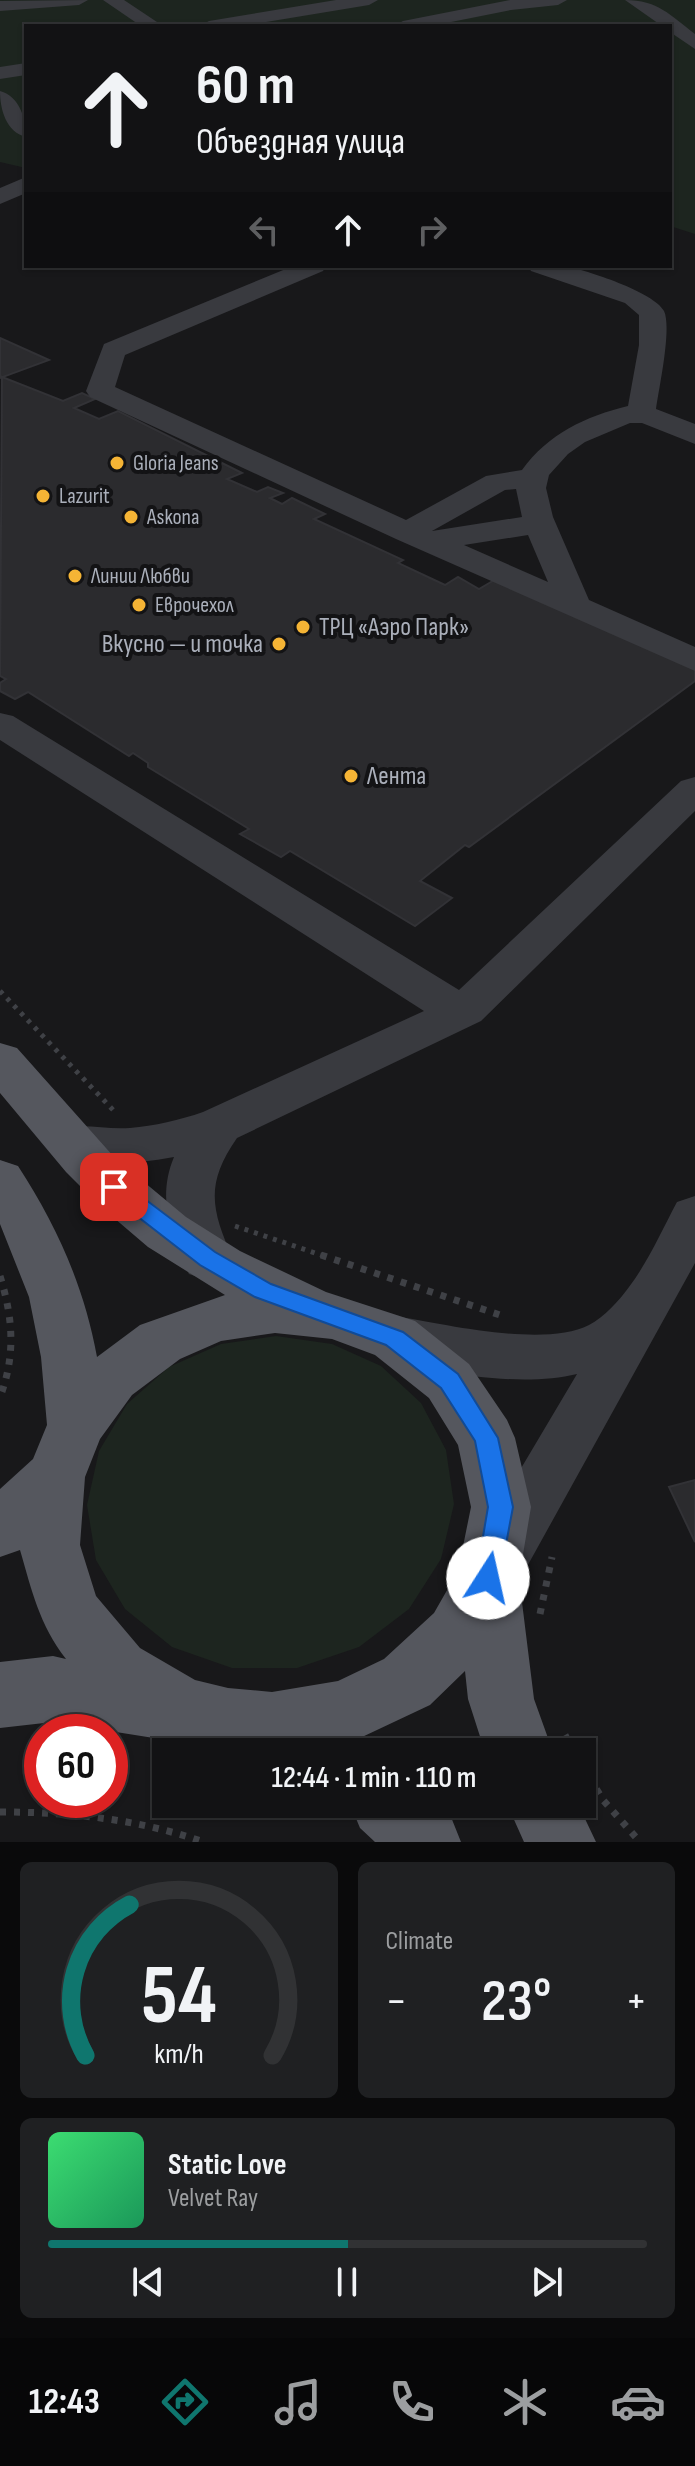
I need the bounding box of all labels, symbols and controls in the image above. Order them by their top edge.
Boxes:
text: 60 m [196,53,295,120]
icon: ahead [64,56,168,160]
text: Объездная улица [196,121,405,164]
icon: left [242,208,286,252]
icon: ahead [326,208,370,252]
icon: right [410,208,454,252]
place label: Gloria Jeans [133,450,219,477]
marker: Gloria Jeans [108,454,126,472]
place label: Lazurit [59,483,110,510]
marker: Lazurit [34,487,52,505]
place label: Askona [146,504,199,531]
marker: Askona [122,508,140,526]
place label: Линии Любви [90,563,190,590]
marker: Линии Любви [66,567,84,585]
place label: Еврочехол [155,592,234,619]
marker: Еврочехол [130,596,148,614]
place label: ТРЦ «Аэро Парк» [319,612,469,643]
marker: ТРЦ «Аэро Парк» [294,618,312,636]
place label: Вкусно — и точка [102,629,263,660]
marker: Вкусно — и точка [270,635,288,653]
place label: Лента [366,761,426,792]
marker: Лента [342,767,360,785]
pin [80,1153,148,1221]
icon: arrive [92,1165,136,1209]
position arrow [446,1536,530,1620]
speed limit sign: 60 [24,1714,128,1818]
text: 12:44 · 1 min · 110 m [272,1760,476,1796]
text: Climate [386,1926,453,1957]
text: 54 [141,1947,216,2047]
text: 23° [481,1966,551,2038]
text: − [386,1975,407,2028]
text: + [625,1975,647,2028]
text: km/h [154,2037,203,2072]
text: Static Love [168,2147,287,2183]
text: Velvet Ray [168,2183,258,2214]
icon: previous [126,2260,170,2304]
icon: pause [325,2260,369,2304]
icon: next [525,2260,569,2304]
icon: directions [157,2374,213,2430]
icon: music [270,2374,326,2430]
icon: phone [384,2374,440,2430]
icon: climate [497,2374,553,2430]
icon: car [610,2374,666,2430]
text: 12:43 [29,2381,100,2424]

